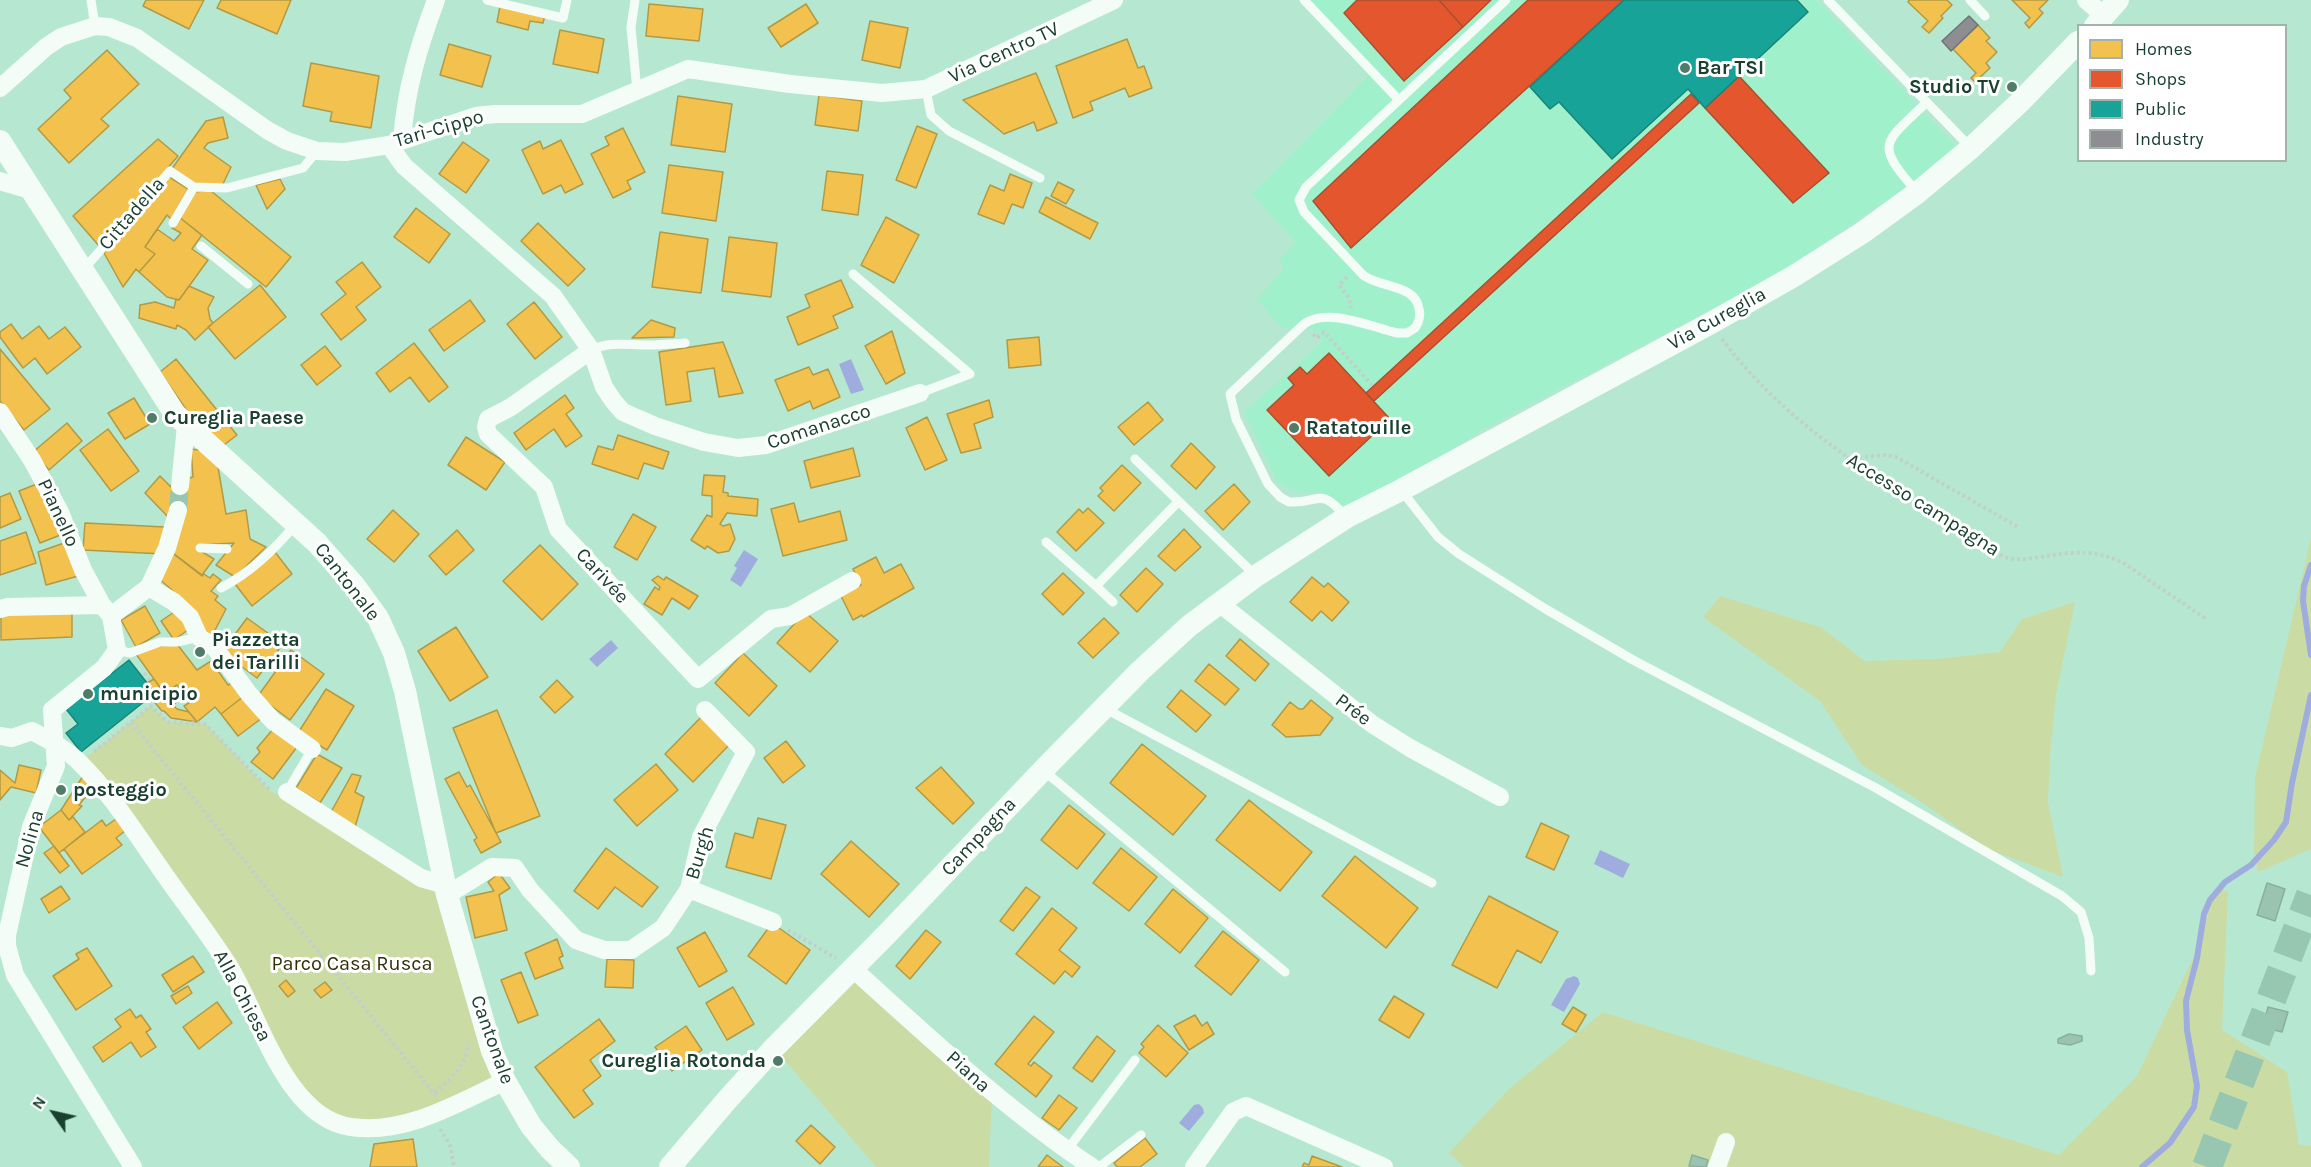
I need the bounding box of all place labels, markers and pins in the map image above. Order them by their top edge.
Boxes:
place label: Bar TSI [1697,56,1764,80]
marker: Bar TSI [1678,61,1692,75]
place label: Studio TV [1909,75,2000,99]
marker: Studio TV [2005,80,2019,94]
place label: Cureglia Paese [164,406,304,430]
marker: Cureglia Paese [145,411,159,425]
place label: Ratatouille [1306,416,1411,440]
marker: Ratatouille [1287,421,1301,435]
place label: Piazzetta dei Tarilli [212,628,300,675]
marker: Piazzetta dei Tarilli [193,645,207,659]
place label: municipio [100,682,198,706]
marker: municipio [81,687,95,701]
place label: posteggio [73,778,167,802]
marker: posteggio [54,783,68,797]
place label: Cureglia Rotonda [601,1049,766,1073]
marker: Cureglia Rotonda [771,1054,785,1068]

